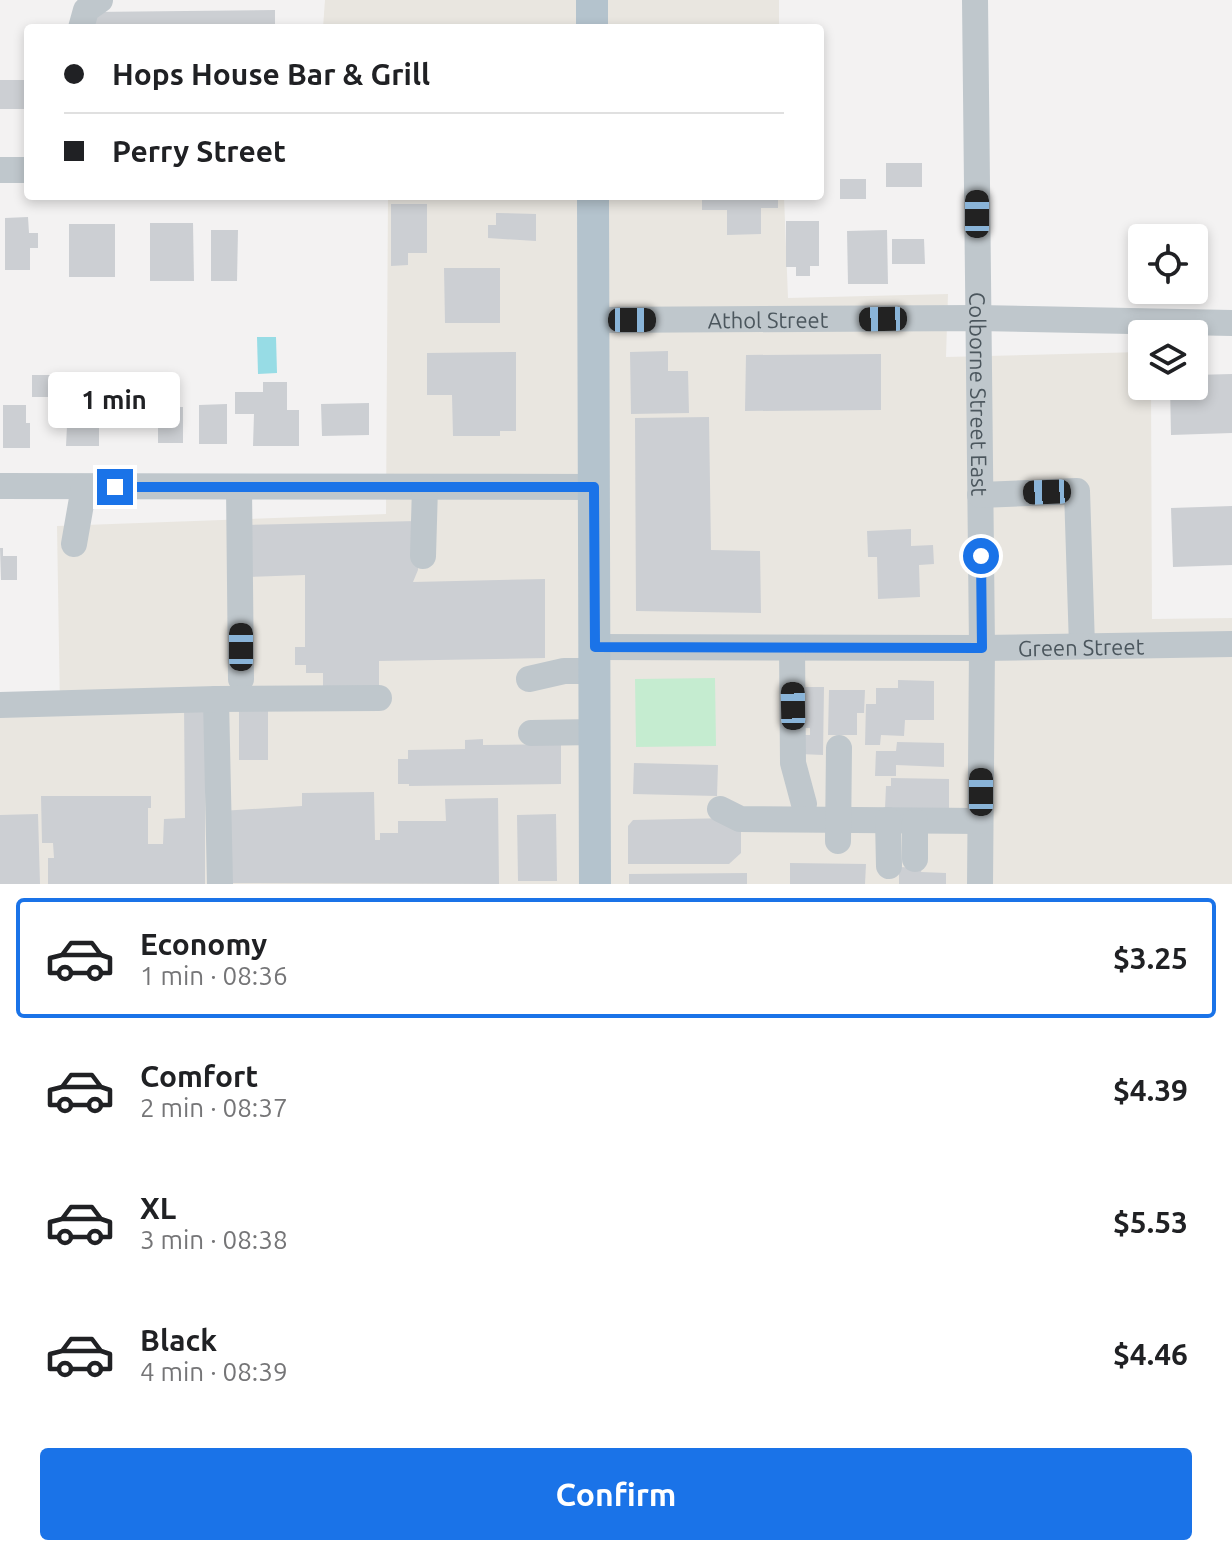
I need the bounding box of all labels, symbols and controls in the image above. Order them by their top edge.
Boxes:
text: Hops House Bar & Grill [112,57,430,91]
text: Perry Street [112,134,286,168]
car [965,190,989,238]
map controls [1128,224,1208,400]
button: locate [1128,224,1208,304]
street label: Colborne Street East [966,292,993,497]
street label: Athol Street [708,306,829,332]
car [859,307,907,331]
car [608,308,656,332]
button: layers [1128,320,1208,400]
callout: 1 min [49,371,181,427]
text: 1 min [81,385,147,414]
route end [97,469,133,505]
car [1023,479,1071,505]
route start [963,538,999,574]
car [229,623,253,671]
street label: Green Street [1018,633,1145,660]
car [781,682,805,730]
car [969,768,993,816]
icon: car [44,922,116,994]
text: Economy [140,927,267,961]
text: $3.25 [1113,941,1188,975]
text: 1 min · 08:36 [140,961,288,990]
icon: car [44,1054,116,1126]
text: Comfort [140,1059,258,1093]
text: $4.39 [1113,1073,1188,1107]
text: 2 min · 08:37 [140,1093,288,1122]
icon: car [44,1186,116,1258]
text: XL [140,1191,176,1225]
text: $5.53 [1113,1205,1188,1239]
text: 3 min · 08:38 [140,1225,288,1254]
icon: car [44,1318,116,1390]
text: Black [140,1323,217,1357]
text: $4.46 [1113,1337,1188,1371]
text: 4 min · 08:39 [140,1357,288,1386]
button: Confirm [40,1448,1192,1540]

